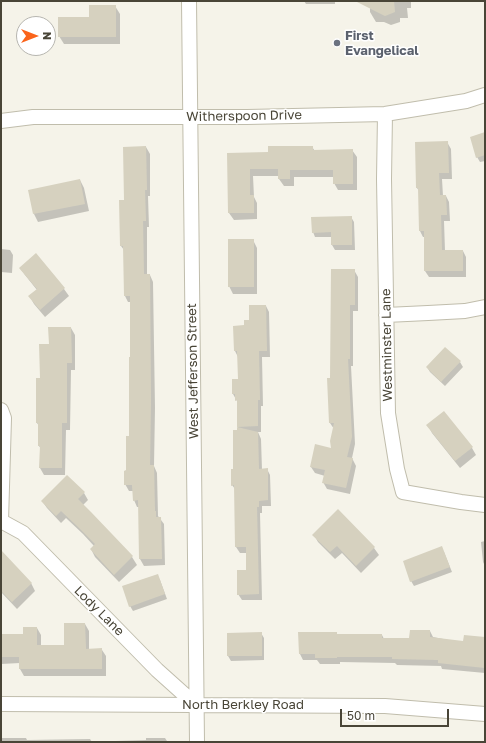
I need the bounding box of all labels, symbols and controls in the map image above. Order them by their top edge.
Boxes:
north arrow [16,16,56,56]
place label: First Evangelical [345,28,419,59]
text: N [41,32,54,40]
marker: First Evangelical [332,38,342,48]
street label: Witherspoon Drive [186,107,302,125]
street label: Westminster Lane [378,288,396,402]
street label: West Jefferson Street [184,303,202,439]
street label: Lody Lane [71,583,127,639]
street label: North Berkley Road [182,697,304,713]
scale bar [342,701,451,727]
text: 50 m [347,708,375,723]

